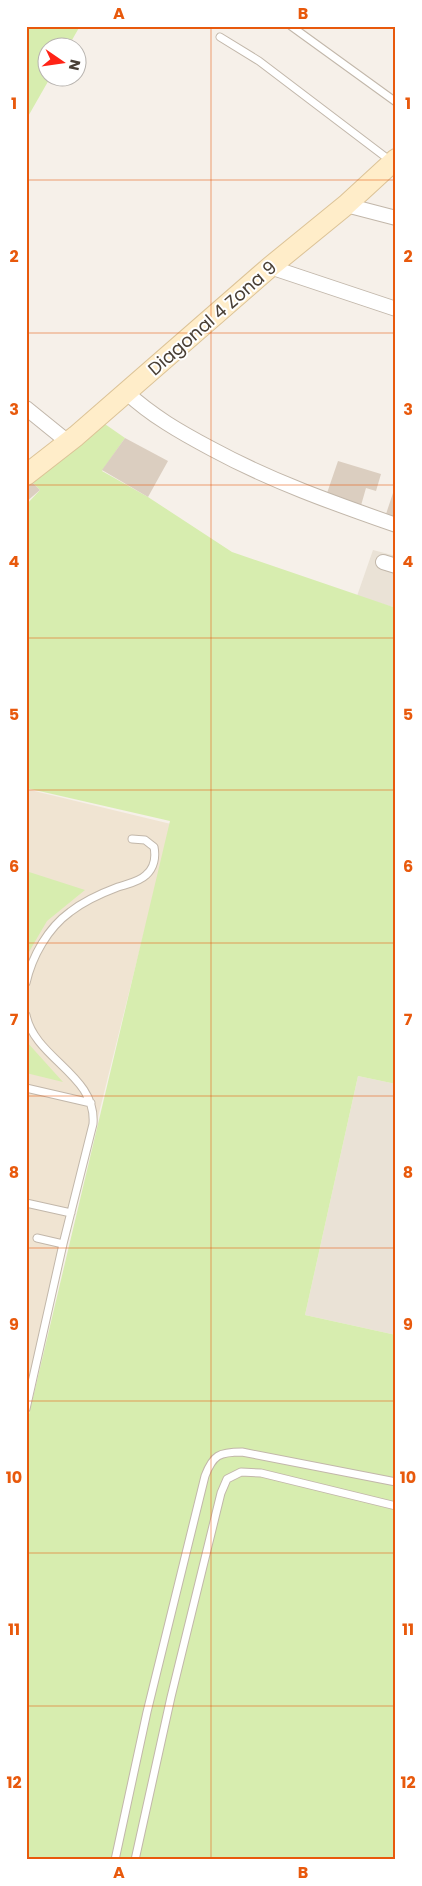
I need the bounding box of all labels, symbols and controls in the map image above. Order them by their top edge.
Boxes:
text: A [113,2,125,25]
text: B [298,2,308,25]
north arrow [38,38,88,88]
text: N [64,58,86,72]
text: 1 [11,92,17,115]
text: 1 [405,92,411,115]
text: 2 [9,245,19,268]
text: 2 [403,245,413,268]
street label: Diagonal 4 Zona 9 [142,255,282,381]
text: 3 [9,398,19,421]
text: 3 [403,398,413,421]
text: 4 [9,550,20,573]
text: 4 [403,550,414,573]
text: 5 [9,703,19,726]
text: 5 [403,703,413,726]
text: 6 [9,855,19,878]
text: 6 [403,855,413,878]
text: 7 [10,1008,19,1031]
text: 7 [404,1008,413,1031]
text: 8 [9,1161,19,1184]
text: 8 [403,1161,413,1184]
text: 9 [9,1313,19,1336]
text: 9 [403,1313,413,1336]
text: 10 [6,1466,22,1489]
text: 10 [400,1466,416,1489]
text: 11 [8,1618,20,1641]
text: 11 [402,1618,414,1641]
text: 12 [6,1771,22,1794]
text: 12 [400,1771,416,1794]
text: A [113,1861,125,1884]
text: B [298,1861,308,1884]

